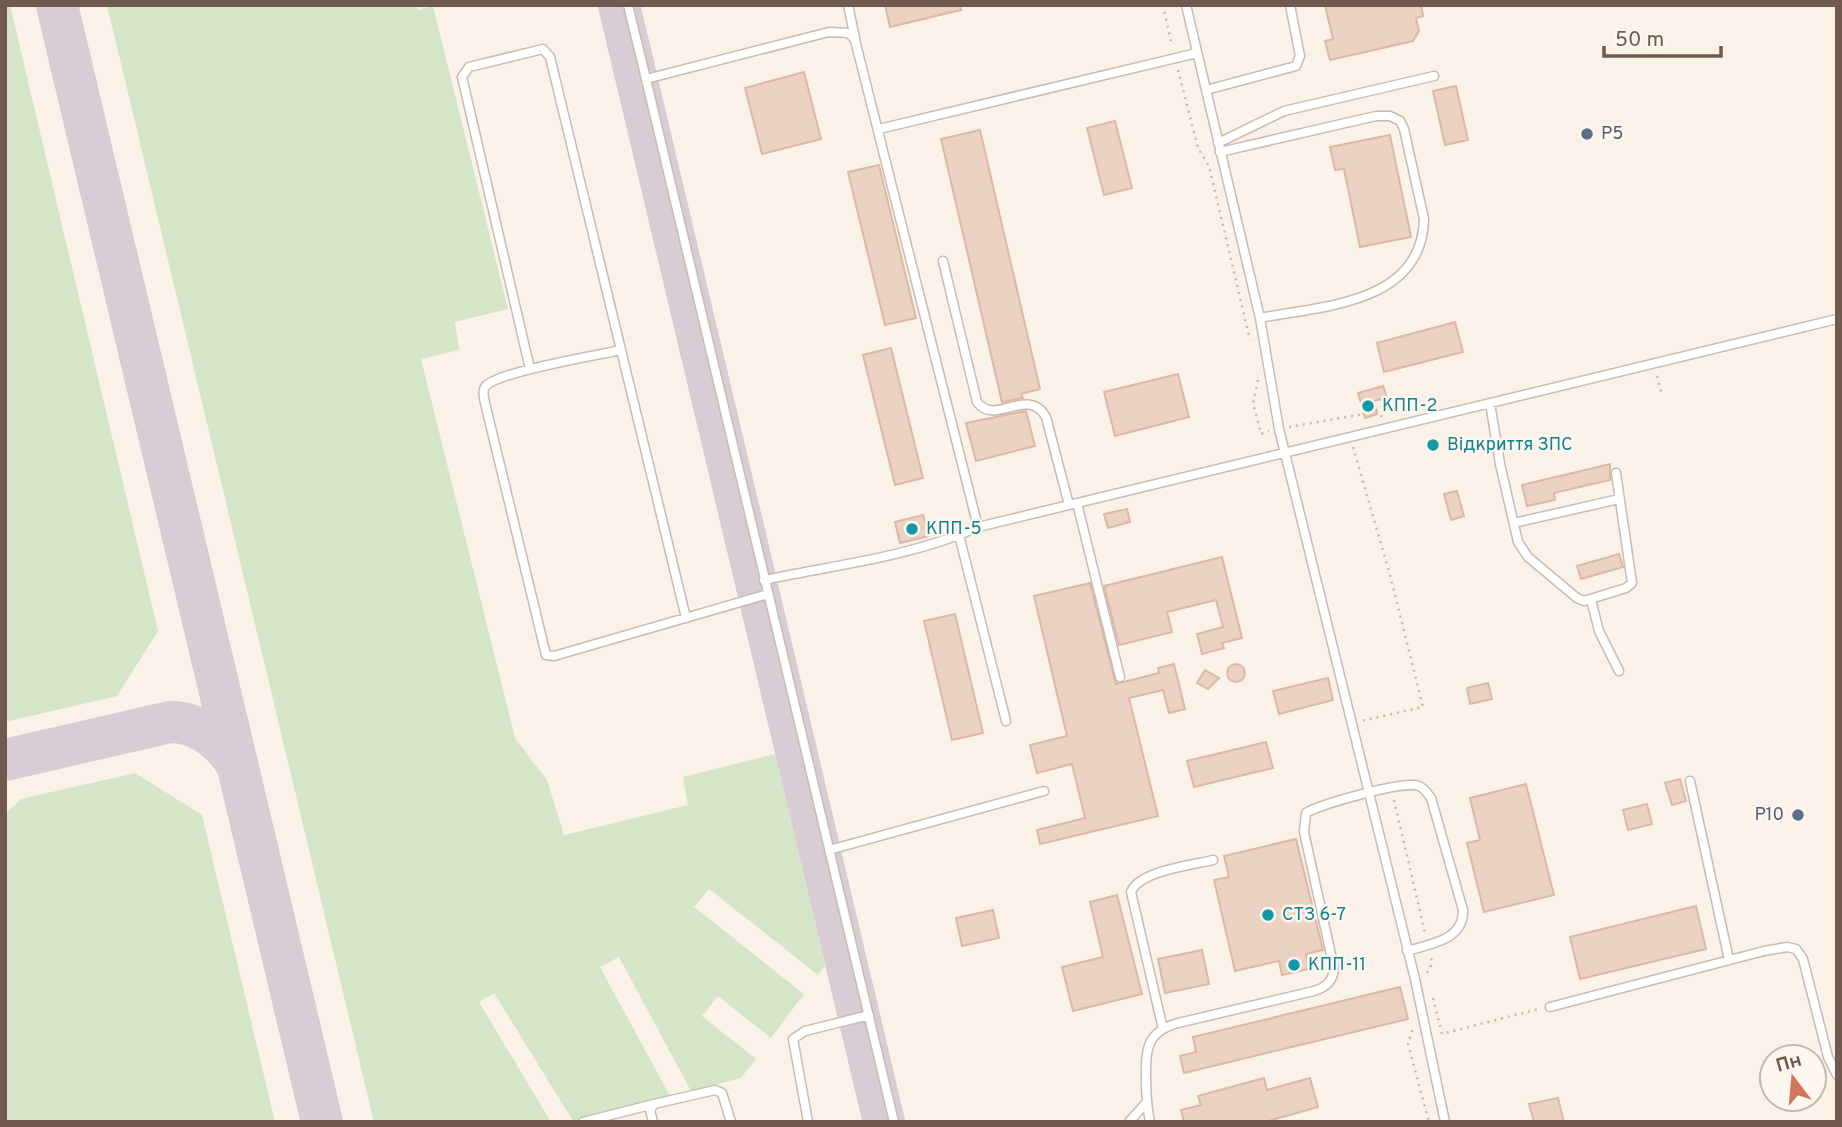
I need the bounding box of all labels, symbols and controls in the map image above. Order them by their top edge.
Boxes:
scale bar [1604,14,1721,58]
text: 50 m [1615,27,1664,54]
place label: P5 [1601,123,1624,146]
marker: P5 [1579,126,1595,142]
place label: КПП-2 [1382,395,1438,418]
marker: КПП-2 [1360,398,1376,414]
place label: Відкриття ЗПС [1447,434,1573,457]
marker: Відкриття ЗПС [1425,437,1441,453]
place label: КПП-5 [926,518,982,541]
marker: КПП-5 [904,521,920,537]
place label: P10 [1754,804,1784,827]
marker: P10 [1790,807,1806,823]
place label: СТЗ 6-7 [1282,904,1346,927]
marker: СТЗ 6-7 [1260,907,1276,923]
place label: КПП-11 [1308,954,1366,977]
marker: КПП-11 [1286,957,1302,973]
north arrow [1758,1043,1828,1113]
text: Пн [1773,1049,1804,1079]

